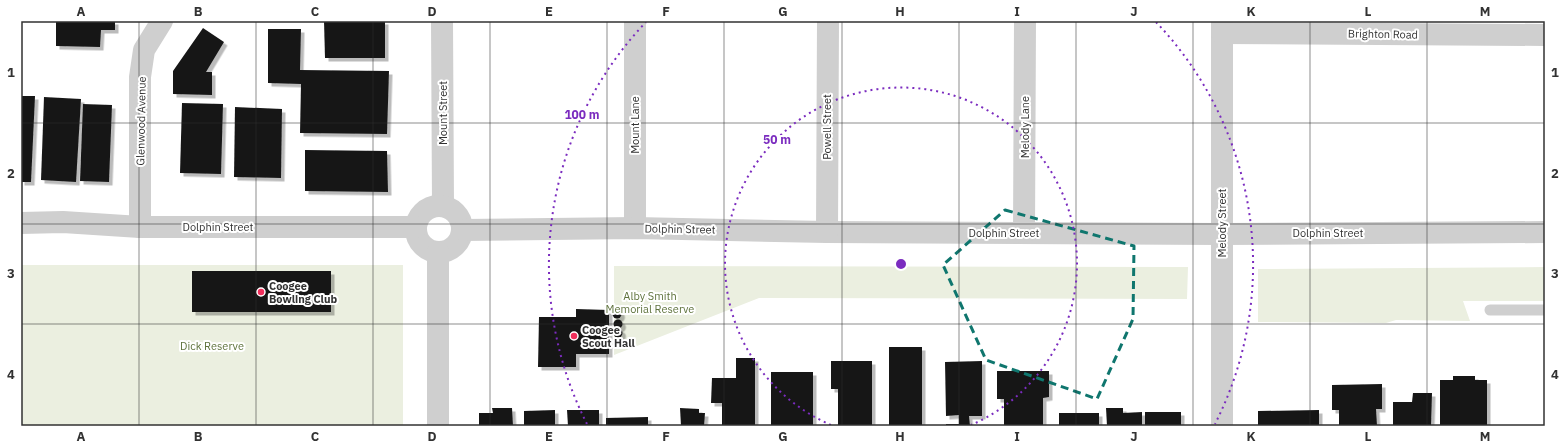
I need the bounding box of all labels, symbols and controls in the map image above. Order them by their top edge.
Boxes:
text: A [77,3,86,20]
text: B [194,3,203,20]
text: C [311,3,320,20]
text: D [427,3,437,20]
text: E [545,3,553,20]
text: F [662,3,670,20]
text: G [778,3,788,20]
text: H [895,3,905,20]
text: I [1014,3,1020,20]
text: J [1130,3,1138,20]
text: K [1246,3,1256,20]
text: L [1365,3,1372,20]
text: M [1480,3,1490,20]
street label: Brighton Road [1348,26,1418,42]
text: 1 [7,64,15,81]
text: 1 [1551,64,1559,81]
street label: Glenwood Avenue [133,76,149,166]
street label: Mount Street [436,81,450,145]
street label: Powell Street [820,94,834,160]
street label: Mount Lane [628,96,642,154]
street label: Melody Lane [1018,96,1032,158]
text: 100 m [564,107,600,122]
text: 50 m [763,132,791,147]
text: 2 [7,165,15,182]
text: 2 [1551,165,1559,182]
street label: Melody Street [1215,188,1229,257]
street label: Dolphin Street [183,220,254,234]
street label: Dolphin Street [644,221,716,237]
street label: Dolphin Street [969,226,1040,240]
street label: Dolphin Street [1293,226,1364,240]
centre of rings [894,257,908,271]
text: 3 [7,265,15,282]
text: 3 [1551,265,1559,282]
place label: Coogee Bowling Club [269,279,337,306]
marker: Coogee Bowling Club [256,287,266,297]
park label: Alby Smith Memorial Reserve [606,289,694,316]
place label: Coogee Scout Hall [582,323,636,350]
marker: Coogee Scout Hall [569,331,579,341]
park label: Dick Reserve [180,339,244,353]
text: 4 [7,366,15,383]
text: 4 [1551,366,1559,383]
text: A [77,428,86,445]
text: B [194,428,203,445]
text: C [311,428,320,445]
text: D [427,428,437,445]
text: E [545,428,553,445]
text: F [662,428,670,445]
text: G [778,428,788,445]
text: H [895,428,905,445]
text: I [1014,428,1020,445]
text: J [1130,428,1138,445]
text: K [1246,428,1256,445]
text: L [1365,428,1372,445]
text: M [1480,428,1490,445]

